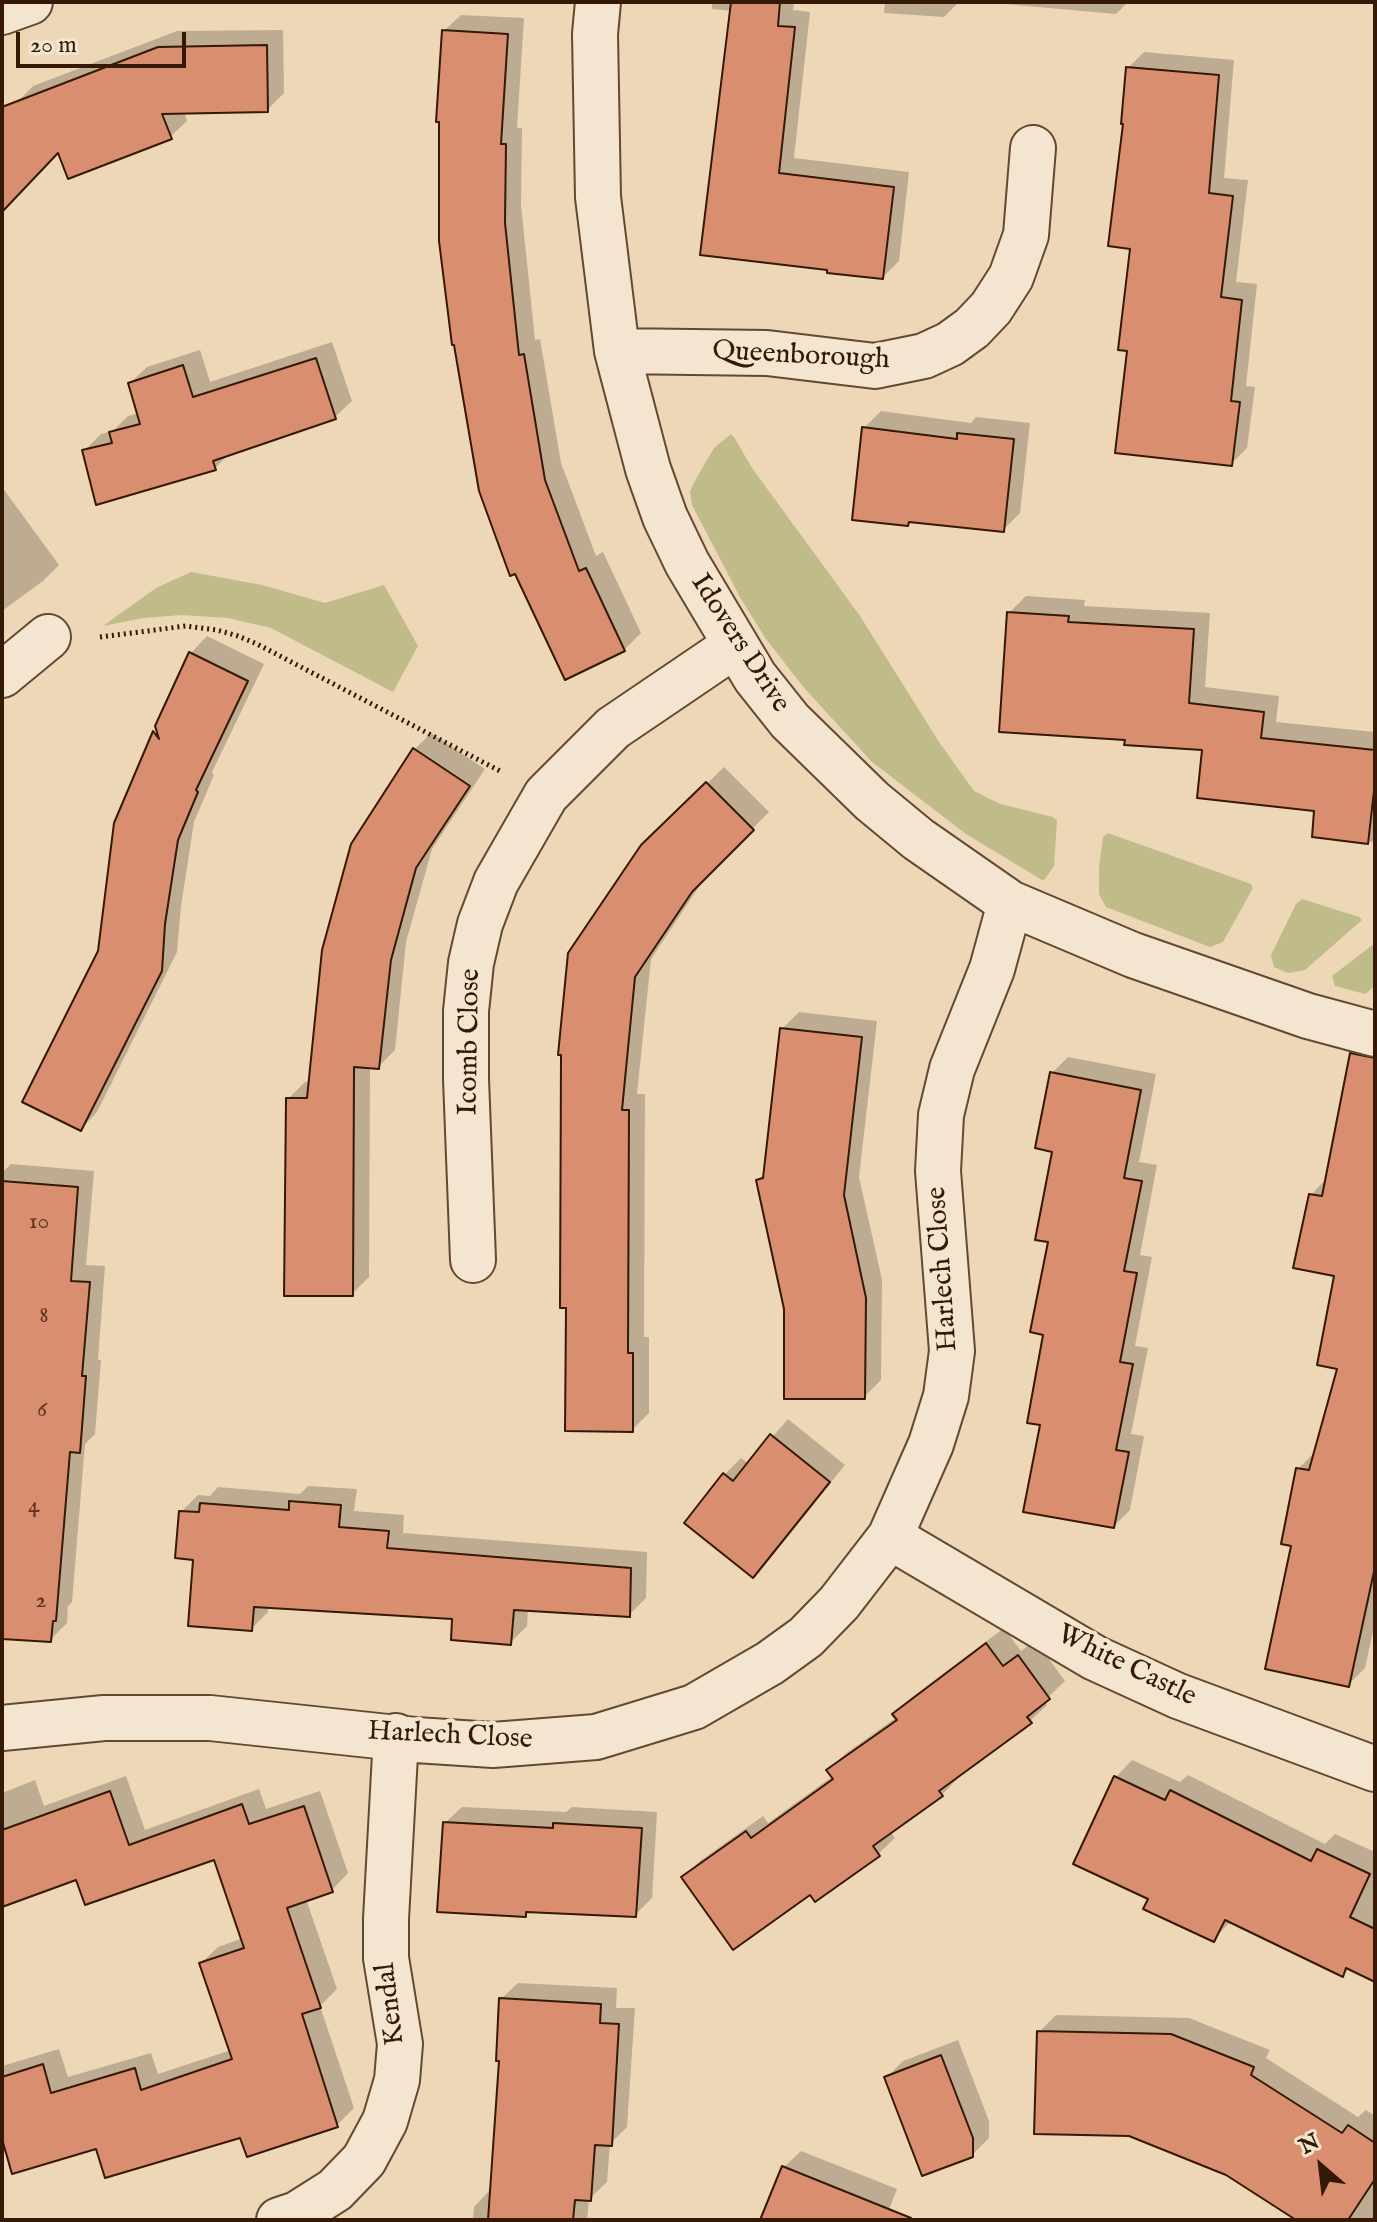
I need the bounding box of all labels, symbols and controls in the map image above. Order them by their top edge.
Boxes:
scale bar [20,16,190,66]
text: 20 m [30,30,77,61]
street label: Queenborough [711,336,891,378]
street label: Idovers Drive [682,569,796,719]
street label: Icomb Close [453,968,489,1116]
street label: Harlech Close [921,1185,967,1353]
house number: 10 [29,1209,49,1237]
house number: 8 [39,1303,49,1331]
house number: 6 [37,1397,47,1425]
house number: 4 [28,1493,40,1521]
house number: 2 [35,1588,47,1616]
street label: White Castle [1051,1619,1201,1715]
street label: Harlech Close [367,1716,533,1758]
street label: Kendal [370,1961,414,2047]
north arrow [1281,2126,1361,2206]
text: N [1295,2128,1325,2162]

